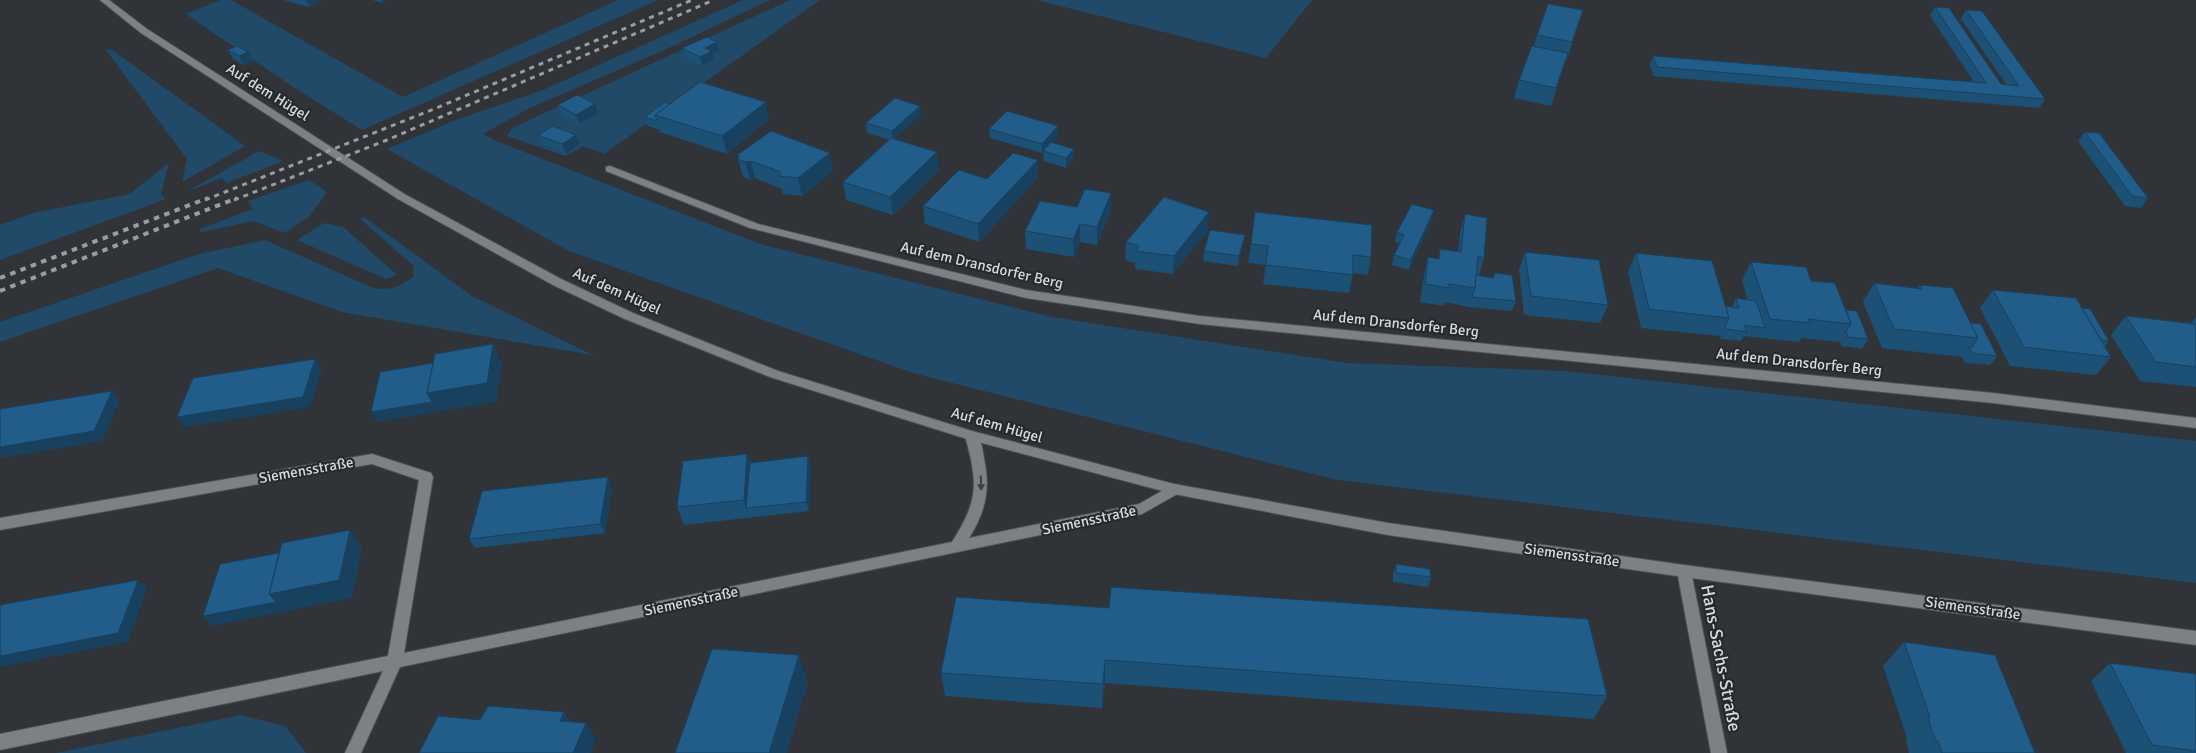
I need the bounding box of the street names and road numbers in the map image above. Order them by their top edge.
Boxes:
street label: Auf dem Hügel [223,59,313,125]
street label: Auf dem Dransdorfer Berg [899,237,1065,293]
street label: Auf dem Hügel [570,264,664,318]
street label: Auf dem Dransdorfer Berg [1312,305,1480,341]
street label: Auf dem Dransdorfer Berg [1715,344,1883,380]
street label: Auf dem Hügel [949,403,1045,447]
street label: Siemensstraße [257,453,355,487]
street label: Siemensstraße [1040,501,1138,539]
street label: Siemensstraße [1523,539,1621,571]
street label: Siemensstraße [642,582,740,620]
street label: Hans-Sachs-Straße [1696,583,1746,733]
street label: Siemensstraße [1924,592,2022,624]

